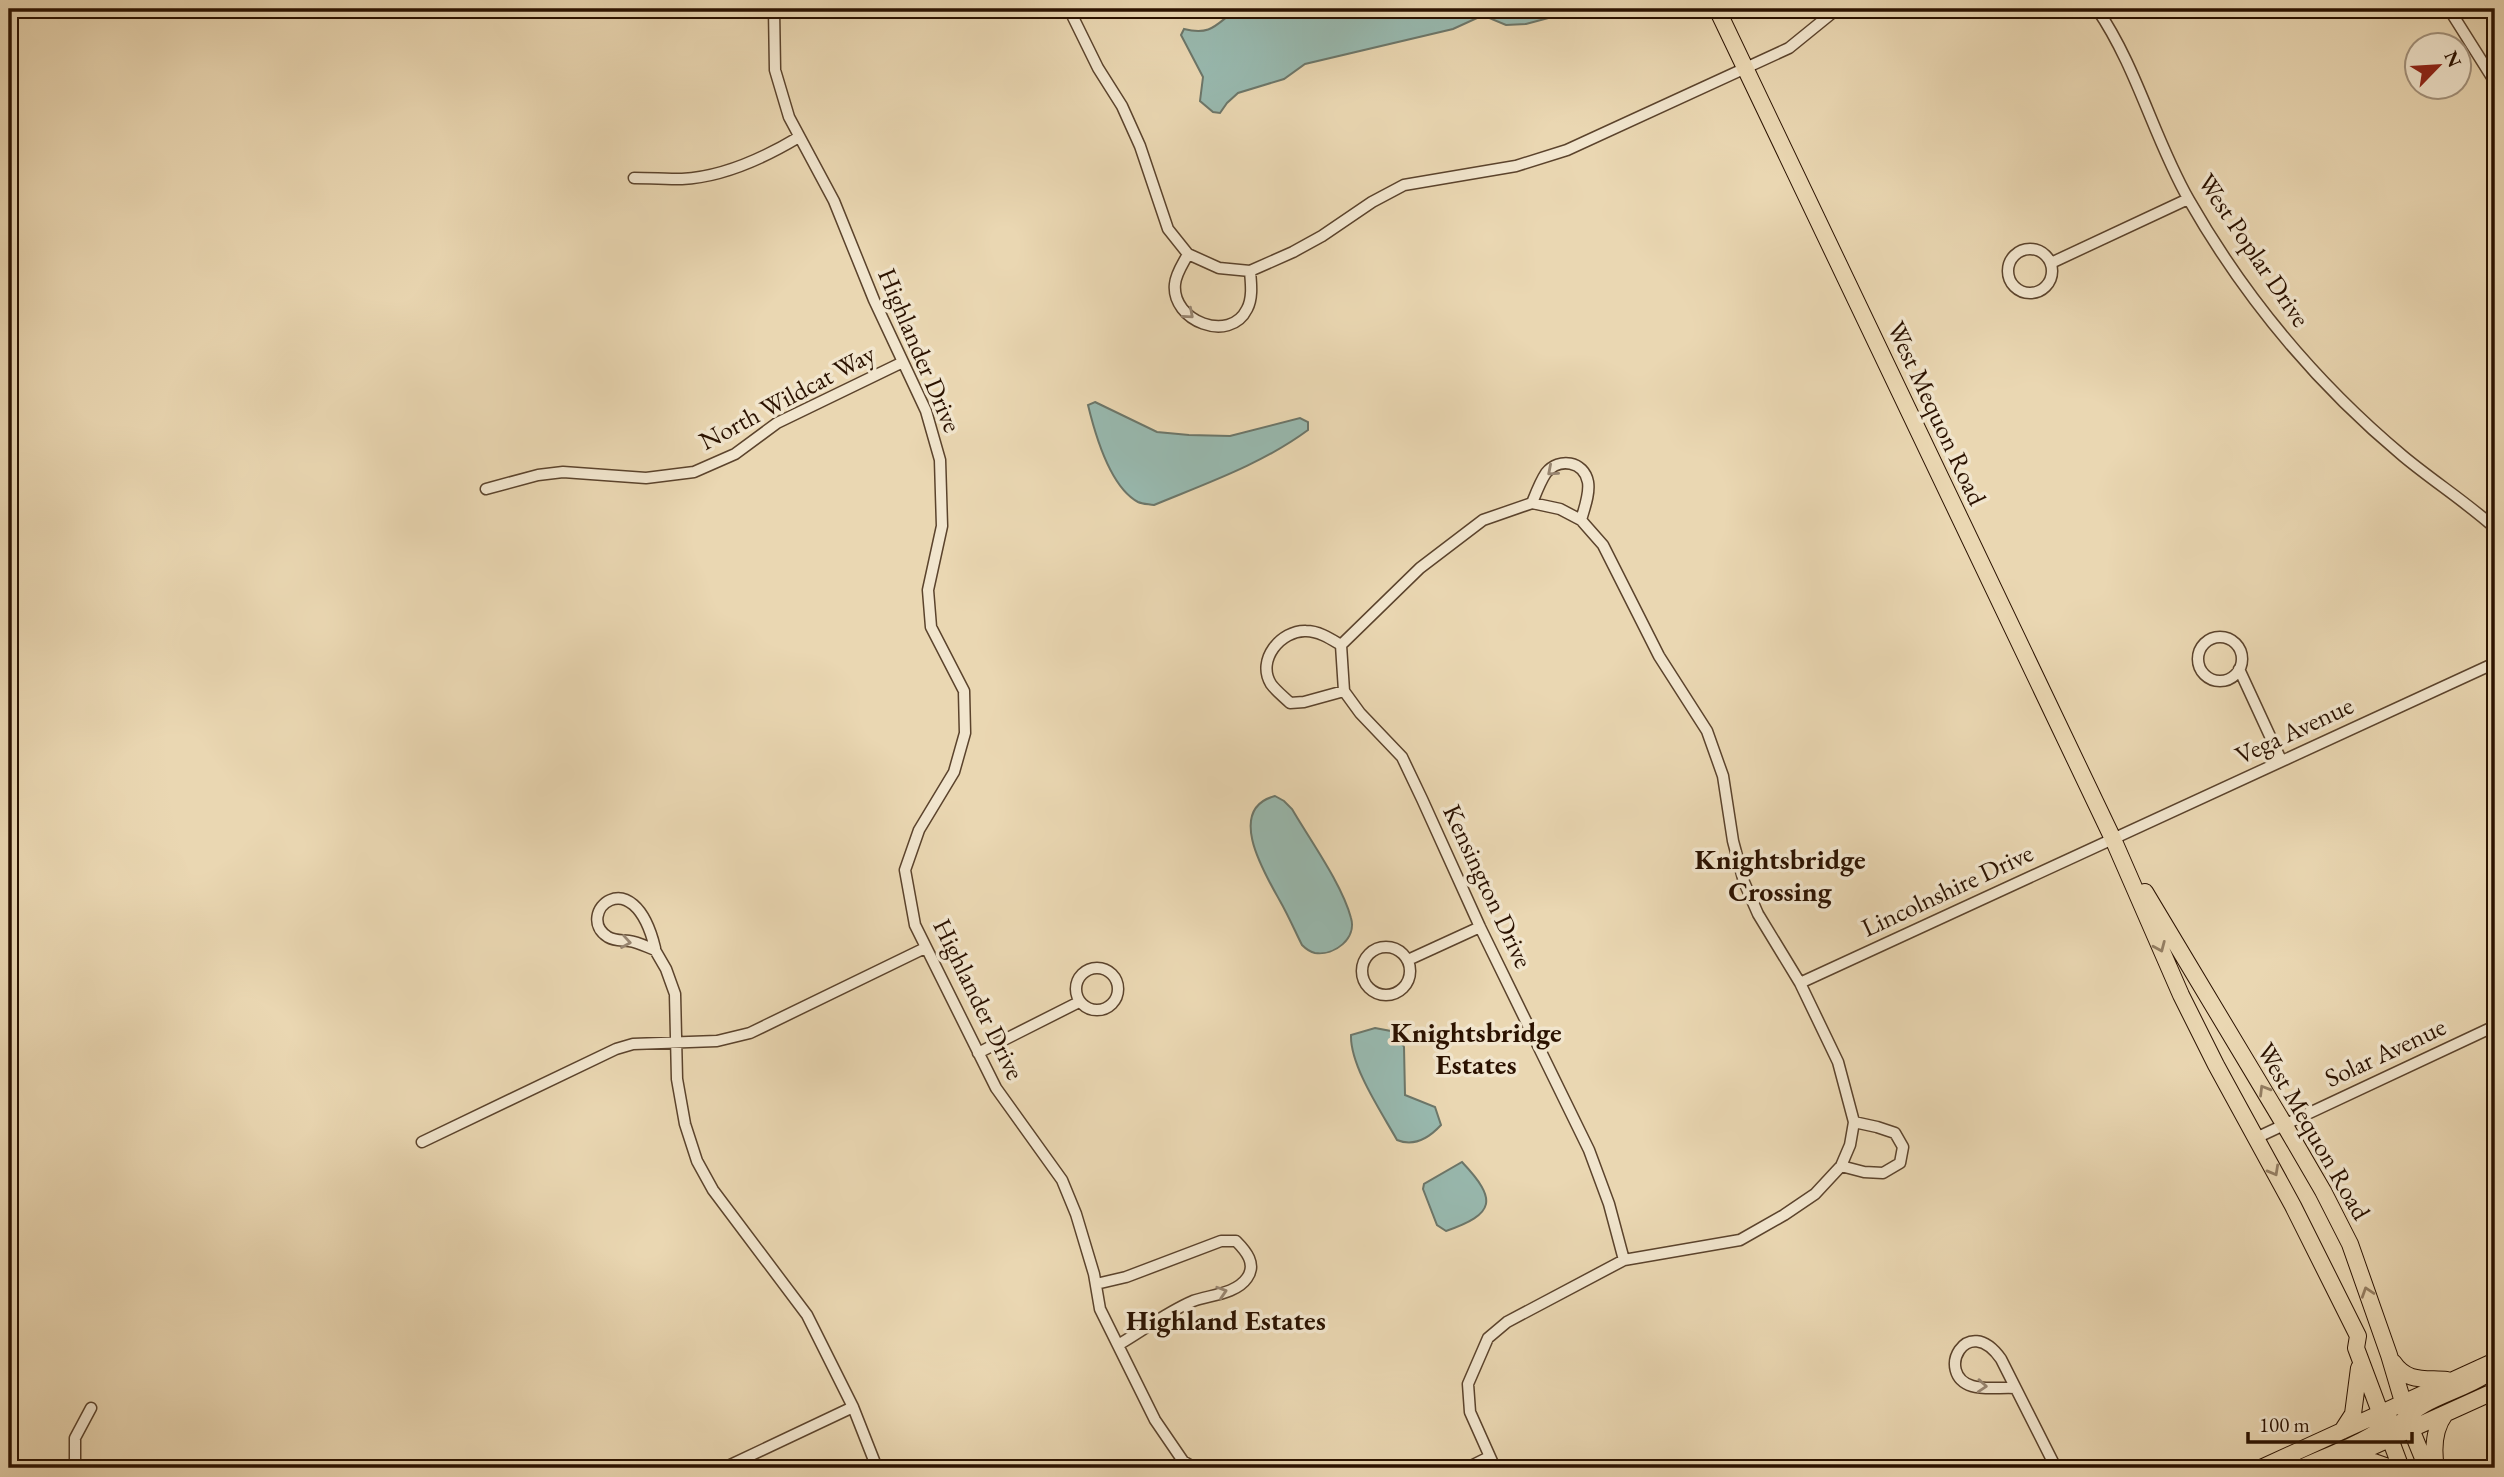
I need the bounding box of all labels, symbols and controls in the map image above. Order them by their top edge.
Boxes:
north arrow [2402,32,2472,102]
text: N [2438,47,2468,72]
street label: West Poplar Drive [2190,167,2318,333]
street label: Highlander Drive [870,263,970,437]
one-way arrow [1181,306,1194,318]
street label: West Mequon Road [1879,315,1995,511]
street label: North Wildcat Way [693,336,881,458]
one-way arrow [1547,462,1560,475]
street label: Vega Avenue [2229,688,2359,772]
street label: Kensington Drive [1435,799,1541,973]
street label: Lincolnshire Drive [1856,835,2038,945]
district label: Knightsbridge Crossing [1694,841,1866,909]
street label: Highlander Drive [925,913,1033,1085]
one-way arrow [620,934,632,949]
one-way arrow [2152,939,2166,952]
street label: Solar Avenue [2319,1009,2451,1095]
district label: Knightsbridge Estates [1390,1014,1562,1082]
street label: West Mequon Road [2249,1036,2379,1227]
one-way arrow [2259,1084,2272,1097]
one-way arrow [2266,1164,2279,1176]
one-way arrow [1215,1286,1227,1301]
one-way arrow [2361,1286,2375,1298]
district label: Highland Estates [1126,1302,1326,1338]
one-way arrow [1977,1378,1988,1393]
scale bar [2248,1400,2413,1444]
text: 100 m [2259,1411,2310,1438]

